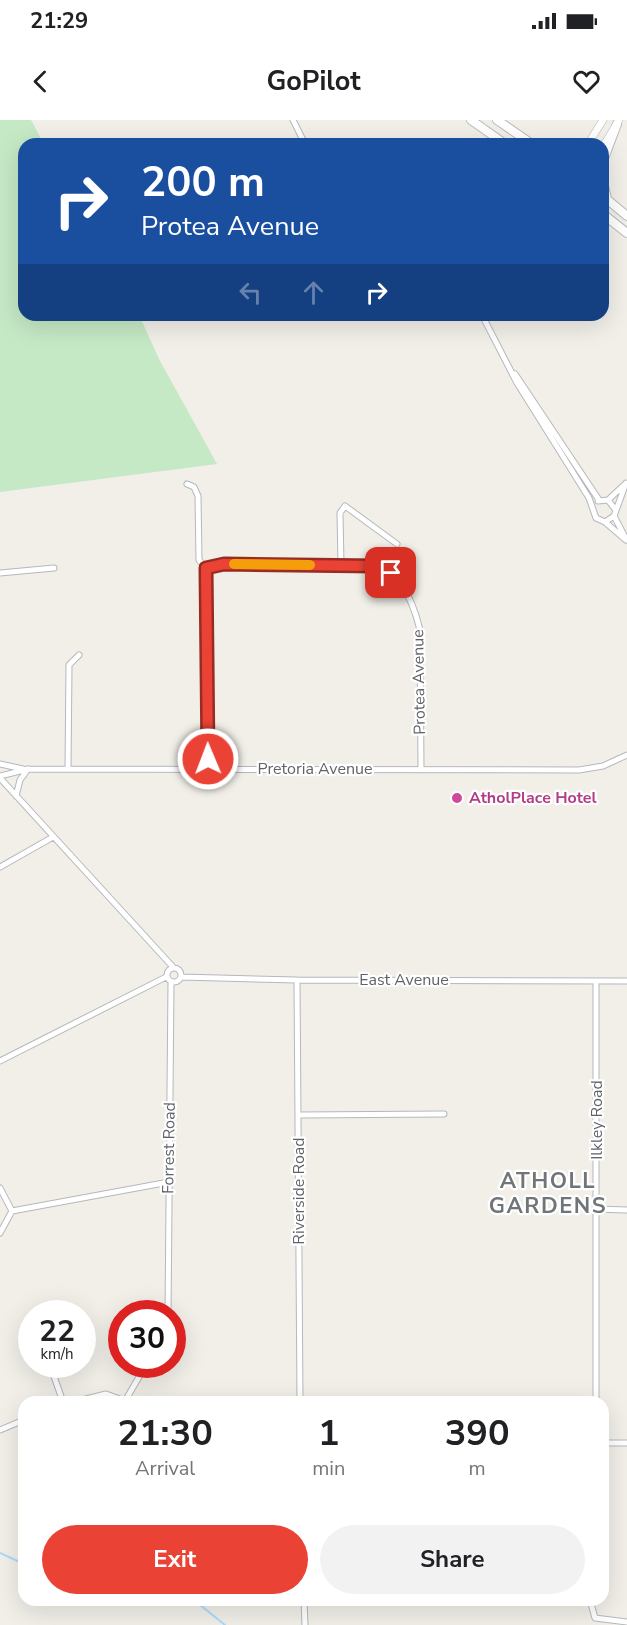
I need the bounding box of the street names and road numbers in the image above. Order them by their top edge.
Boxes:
street label: Protea Avenue [407,629,431,735]
street label: Pretoria Avenue [258,758,373,780]
street label: East Avenue [359,969,449,991]
street label: Ilkley Road [586,1080,608,1160]
street label: Forrest Road [157,1102,181,1194]
street label: Riverside Road [288,1137,310,1245]

